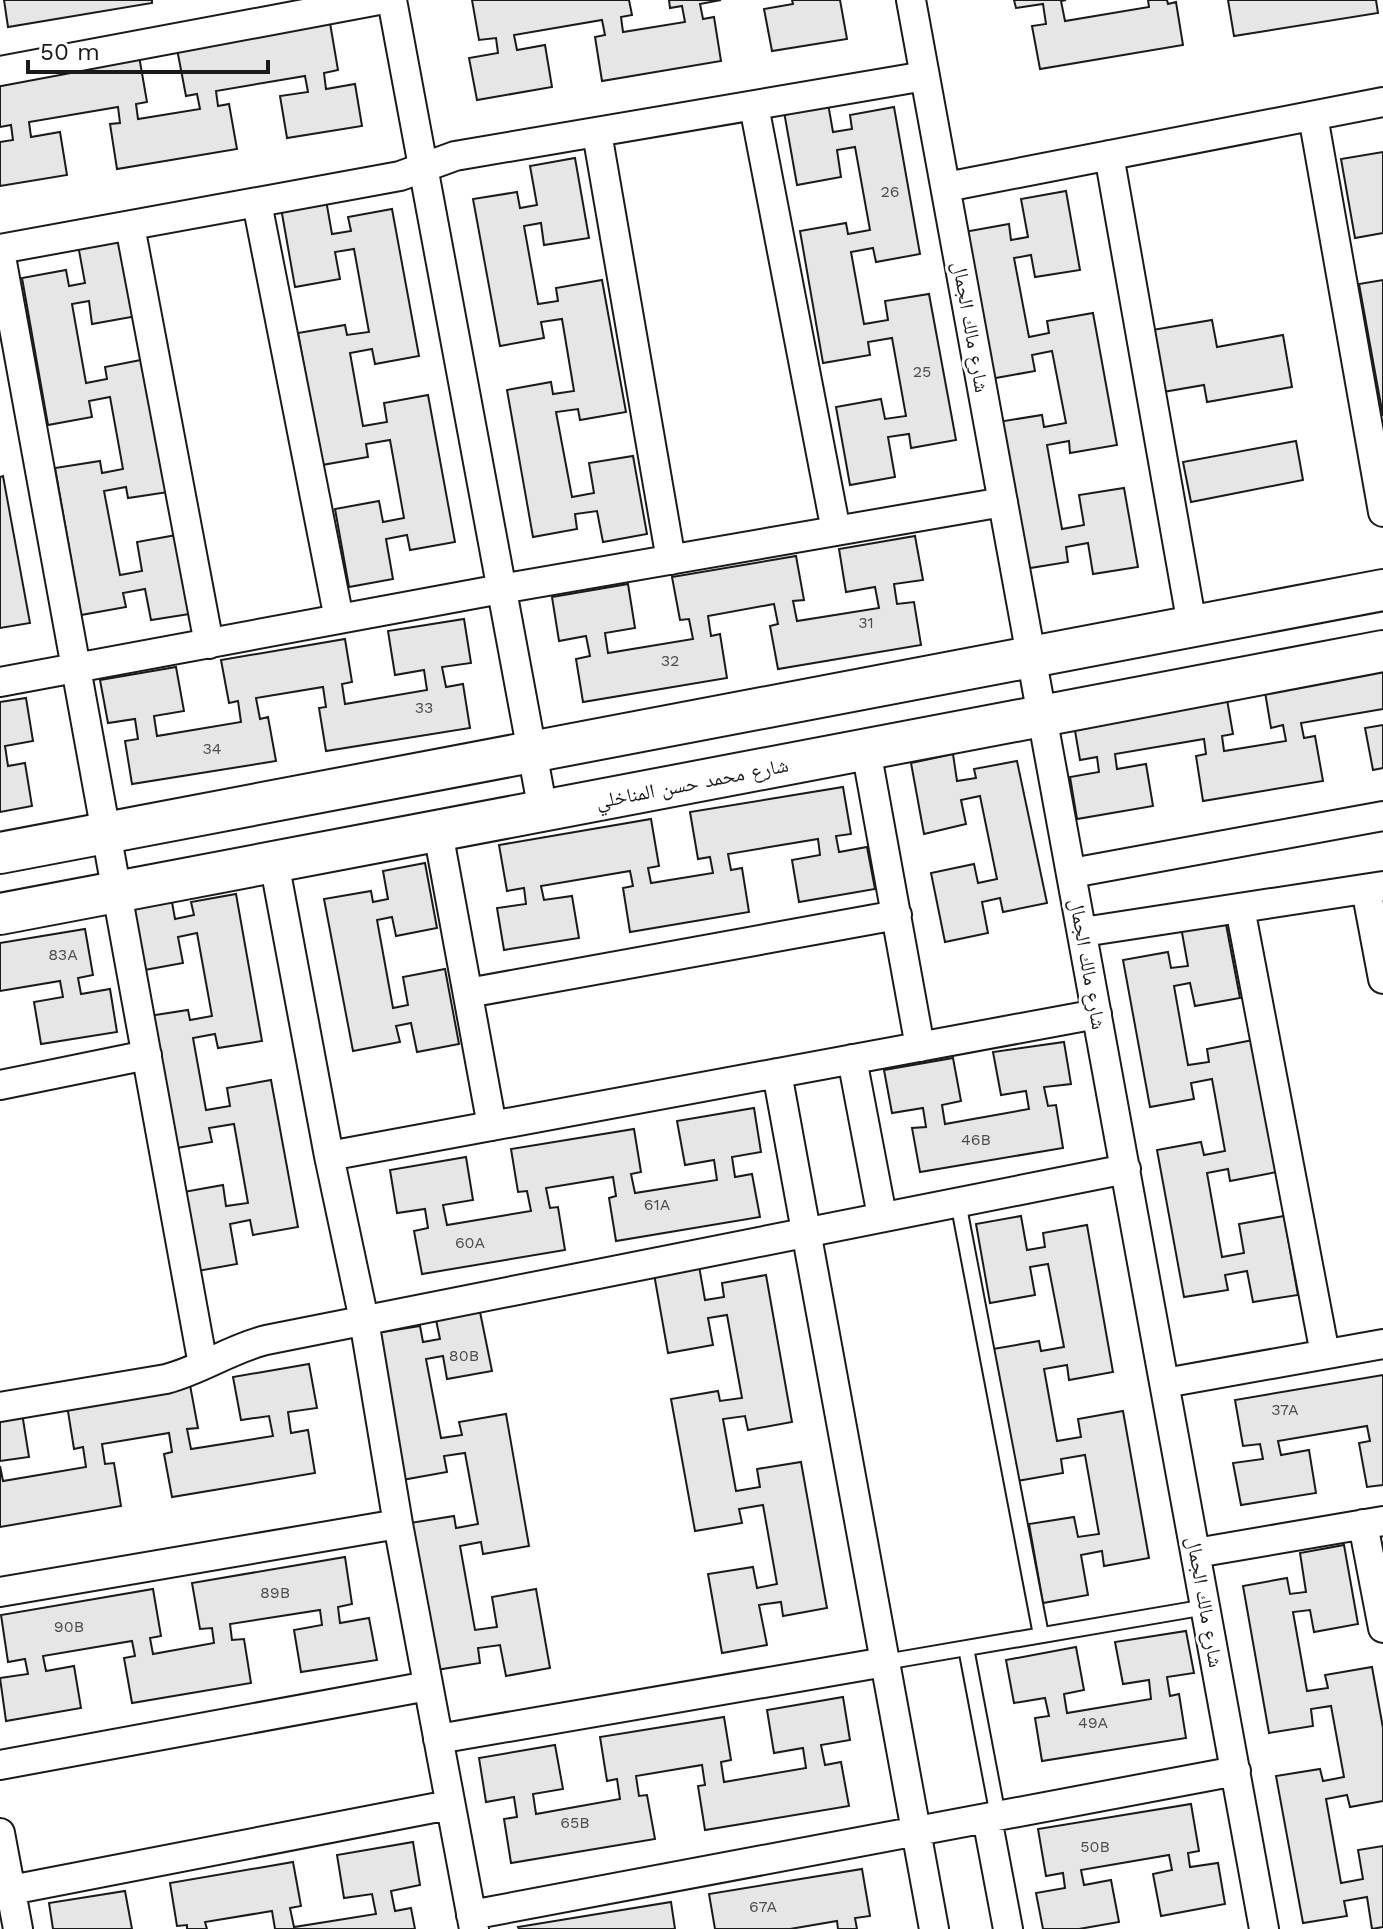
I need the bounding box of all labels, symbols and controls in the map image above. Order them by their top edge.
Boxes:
scale bar [28,24,268,74]
text: 50 m [40,38,100,66]
house number: 26 [880,182,900,201]
street label: شارع مالك الجمال [947,260,994,394]
house number: 25 [913,362,931,381]
house number: 31 [858,613,874,632]
house number: 32 [661,651,679,670]
house number: 33 [415,698,433,717]
house number: 34 [202,739,222,758]
street label: شارع محمد حسن المناخلي [594,753,791,817]
street label: شارع مالك الجمال [1064,897,1111,1031]
house number: 83A [48,945,78,964]
house number: 46B [961,1130,991,1149]
house number: 61A [644,1195,671,1214]
house number: 60A [455,1233,486,1252]
house number: 80B [449,1346,479,1365]
house number: 37A [1271,1400,1299,1419]
street label: شارع مالك الجمال [1181,1535,1228,1669]
house number: 89B [260,1583,290,1602]
house number: 90B [54,1617,84,1636]
house number: 49A [1078,1713,1108,1732]
house number: 65B [560,1813,590,1832]
house number: 50B [1080,1837,1110,1856]
house number: 67A [749,1897,778,1916]

